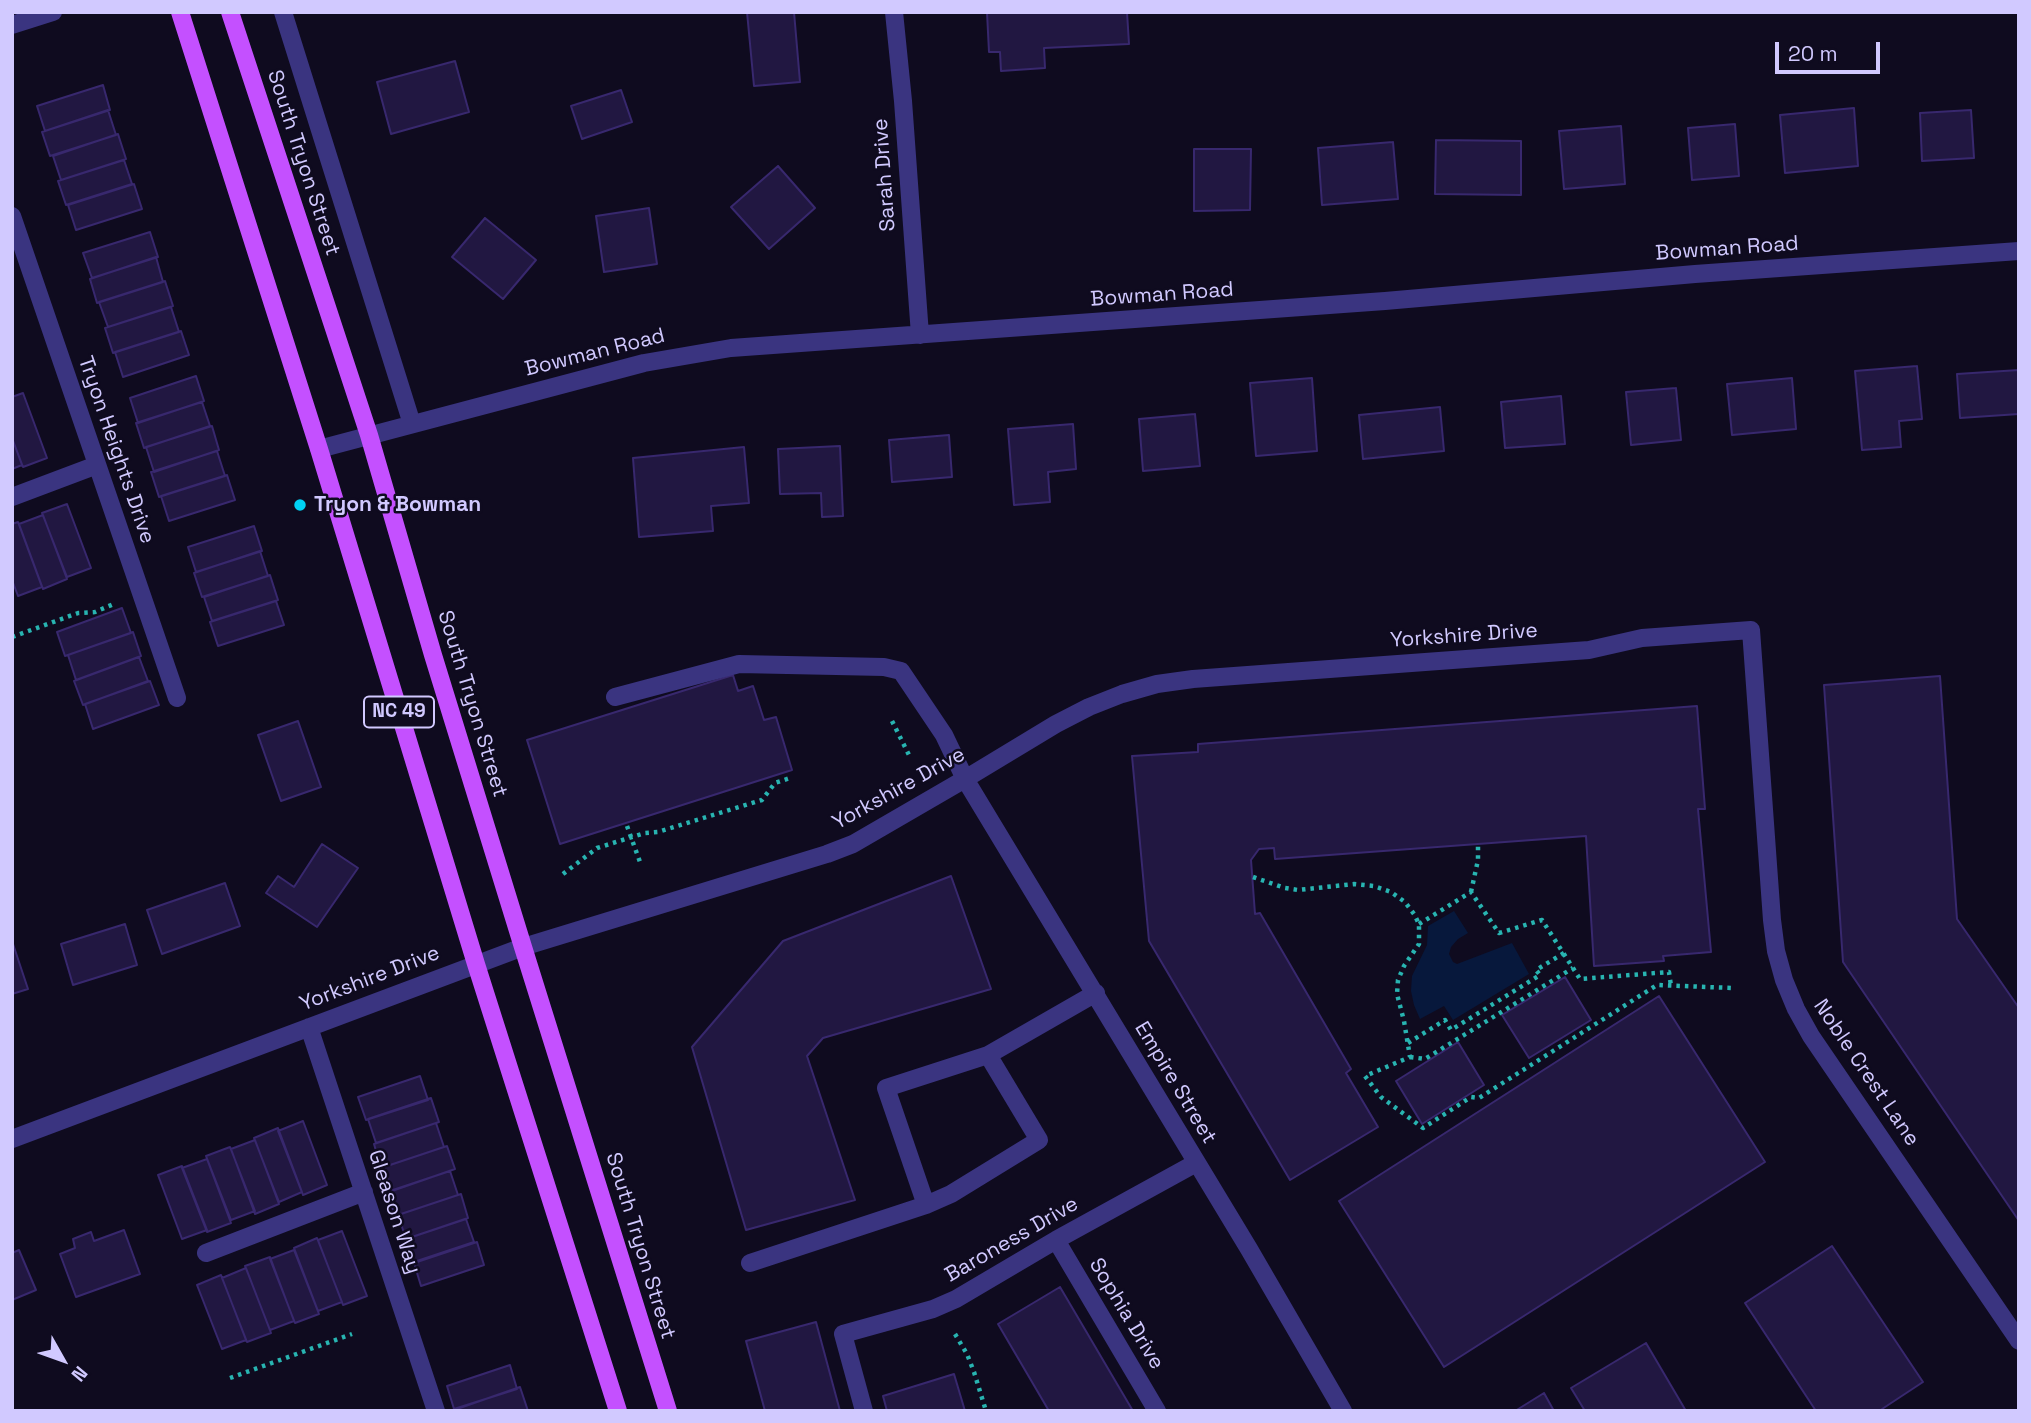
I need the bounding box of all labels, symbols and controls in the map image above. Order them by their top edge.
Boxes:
scale bar [1779,28,1884,72]
text: 20 m [1788,40,1838,67]
street label: South Tryon Street [261,67,345,259]
street label: Sarah Drive [868,118,902,232]
street label: Bowman Road [1655,231,1799,267]
street label: Bowman Road [1090,277,1234,313]
street label: Bowman Road [522,323,668,383]
street label: Tryon Heights Drive [72,353,160,547]
place label: Tryon & Bowman [314,492,481,518]
marker: Tryon & Bowman [292,497,308,513]
street label: South Tryon Street [432,608,512,800]
street label: Yorkshire Drive [1389,618,1539,654]
road number: NC 49 [364,696,434,727]
street label: Yorkshire Drive [828,742,970,836]
street label: Yorkshire Drive [297,941,443,1017]
street label: Noble Crest Lane [1808,995,1924,1151]
street label: Empire Street [1129,1017,1221,1149]
street label: Gleason Way [362,1147,426,1277]
street label: South Tryon Street [600,1150,680,1342]
street label: Baroness Drive [941,1192,1083,1288]
street label: Sophia Drive [1083,1254,1169,1374]
north arrow [28,1325,98,1395]
text: N [66,1361,93,1387]

